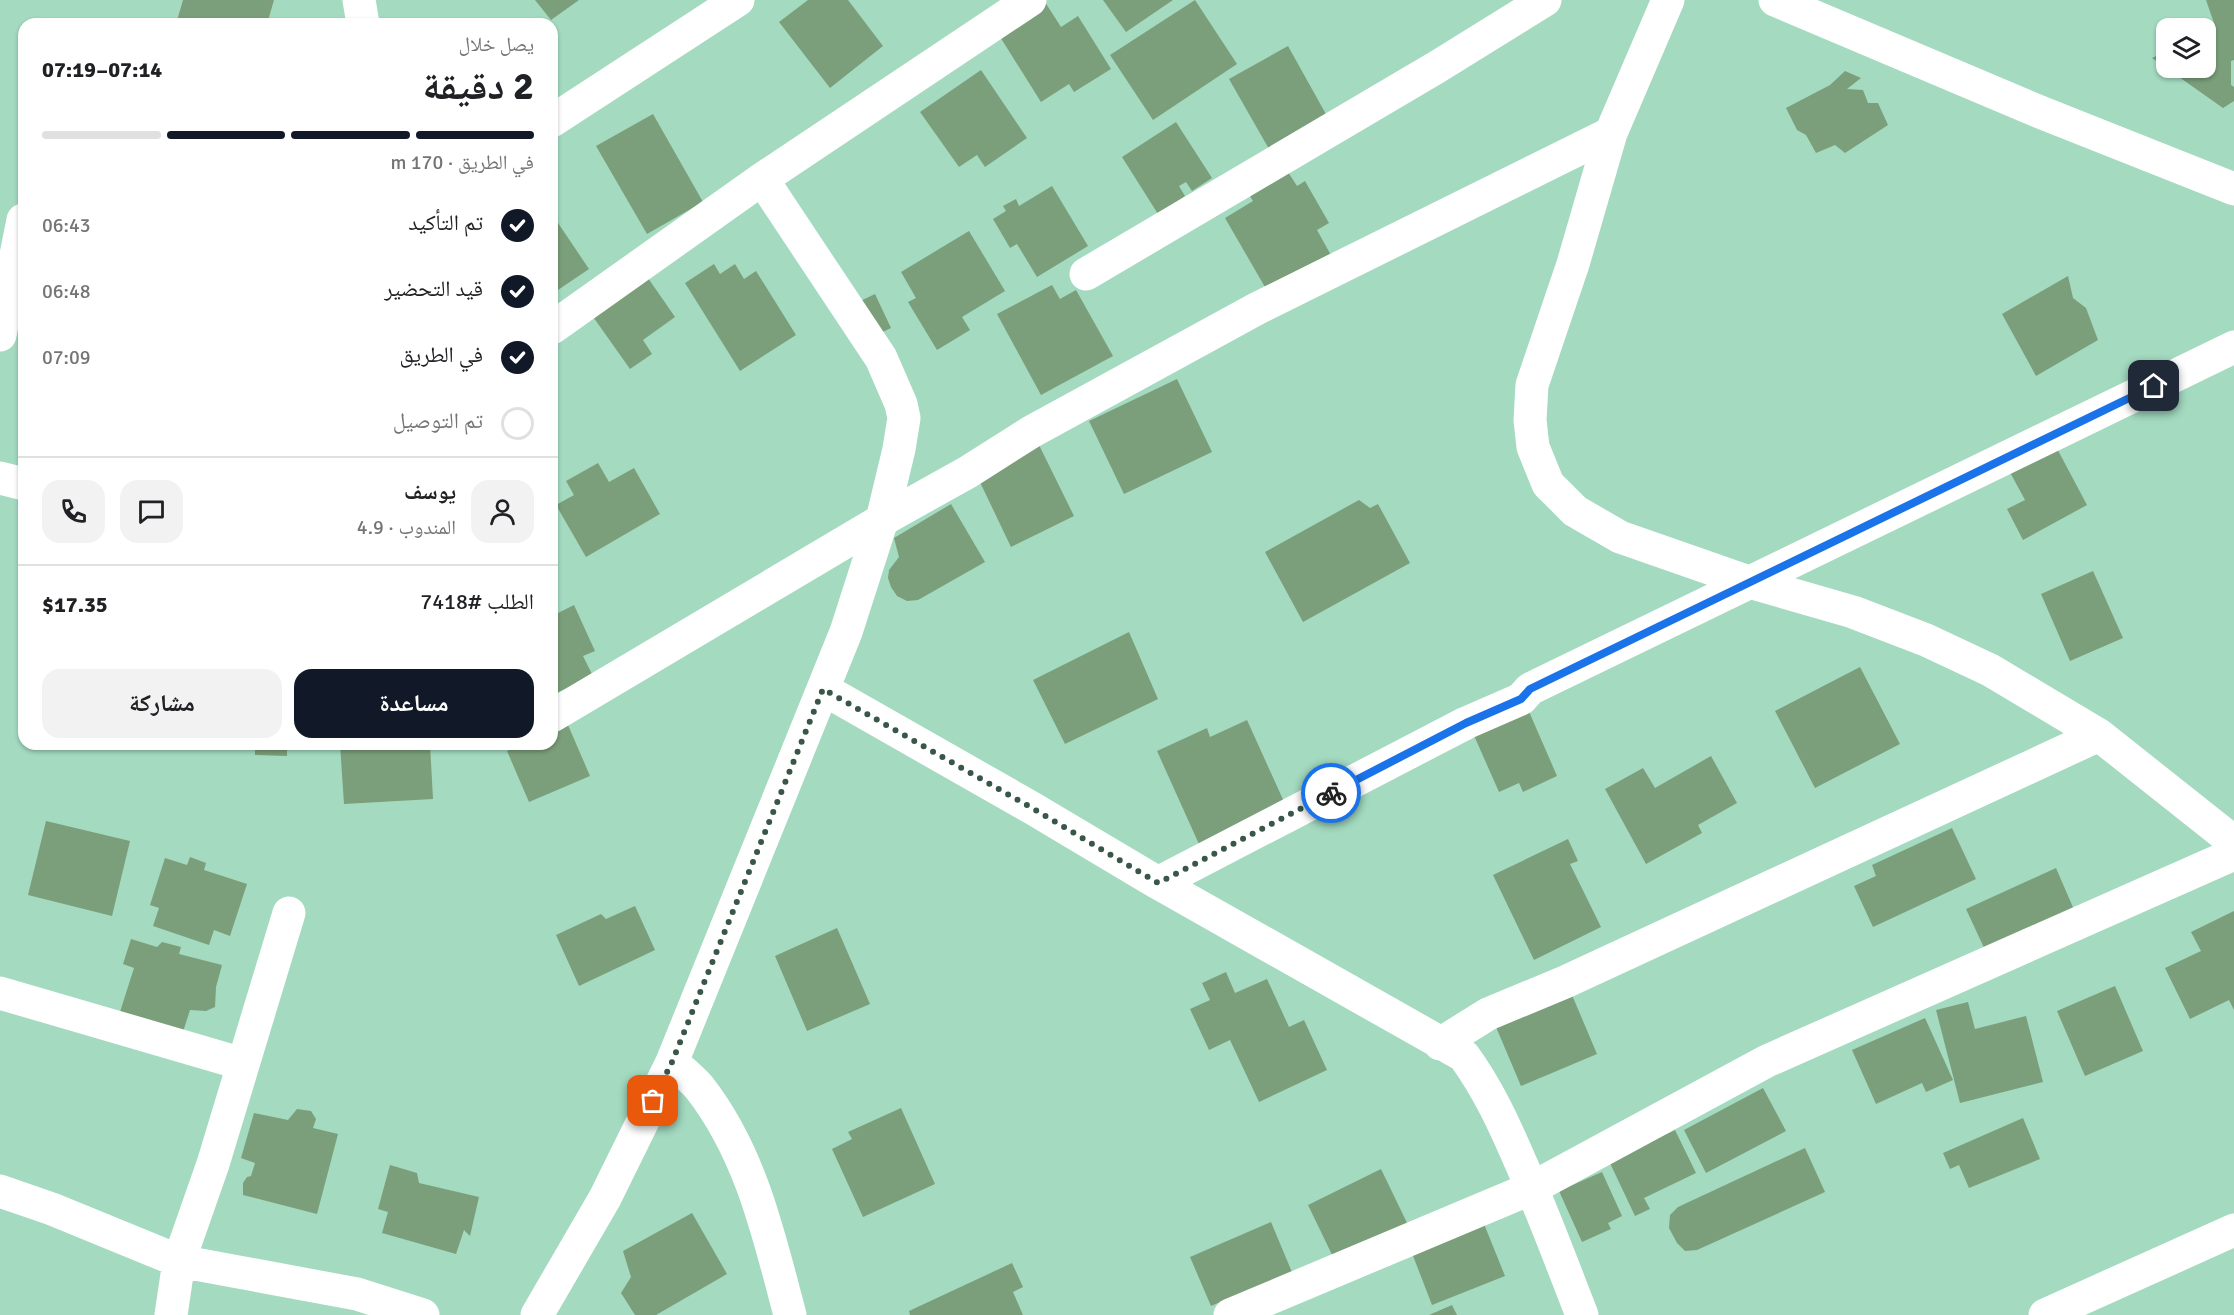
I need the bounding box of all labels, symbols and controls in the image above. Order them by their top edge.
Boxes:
map controls [2156,18,2216,78]
button: layers [2156,18,2216,78]
text: يصل خلال [459,32,534,57]
text: 07:14–07:19 [42,56,162,83]
text: 2 دقيقة [422,62,534,110]
text: في الطريق · 170 m [390,150,534,175]
text: تم التأكيد [408,209,483,236]
icon: check [501,209,534,242]
text: 06:43 [42,213,91,238]
text: قيد التحضير [384,275,483,302]
icon: check [501,275,534,308]
text: 06:48 [42,279,91,304]
text: في الطريق [400,341,483,368]
icon: check [501,341,534,374]
text: 07:09 [42,345,91,370]
pin [2128,360,2179,411]
icon: home [2137,369,2170,402]
text: تم التوصيل [393,407,483,434]
text: يوسف [404,478,456,505]
button: phone [42,480,105,543]
button: chat [120,480,183,543]
button: person [471,480,534,543]
text: المندوب · 4.9 [357,515,456,540]
text: الطلب #7418 [420,588,534,615]
text: $17.35 [42,591,108,618]
button: مشاركة [42,669,282,738]
button: مساعدة [294,669,534,738]
courier [1301,763,1361,823]
icon: bike [1315,777,1348,810]
pin [627,1075,678,1126]
icon: bag [636,1084,669,1117]

